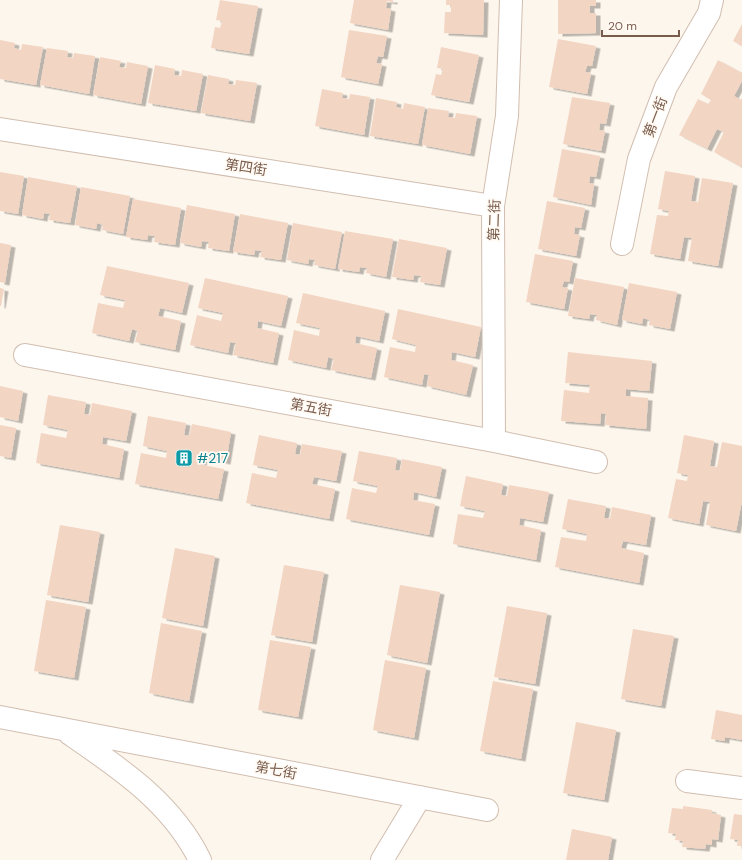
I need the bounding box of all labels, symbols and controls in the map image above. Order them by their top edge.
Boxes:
scale bar [602,12,679,38]
text: 20 m [608,18,637,34]
street label: 第一街 [639,94,671,140]
street label: 第四街 [224,155,268,179]
street label: 第二街 [484,199,504,241]
street label: 第五街 [289,394,333,420]
building icon: #217 [174,448,194,468]
place label: #217 [197,449,228,467]
street label: 第七街 [254,757,298,783]

